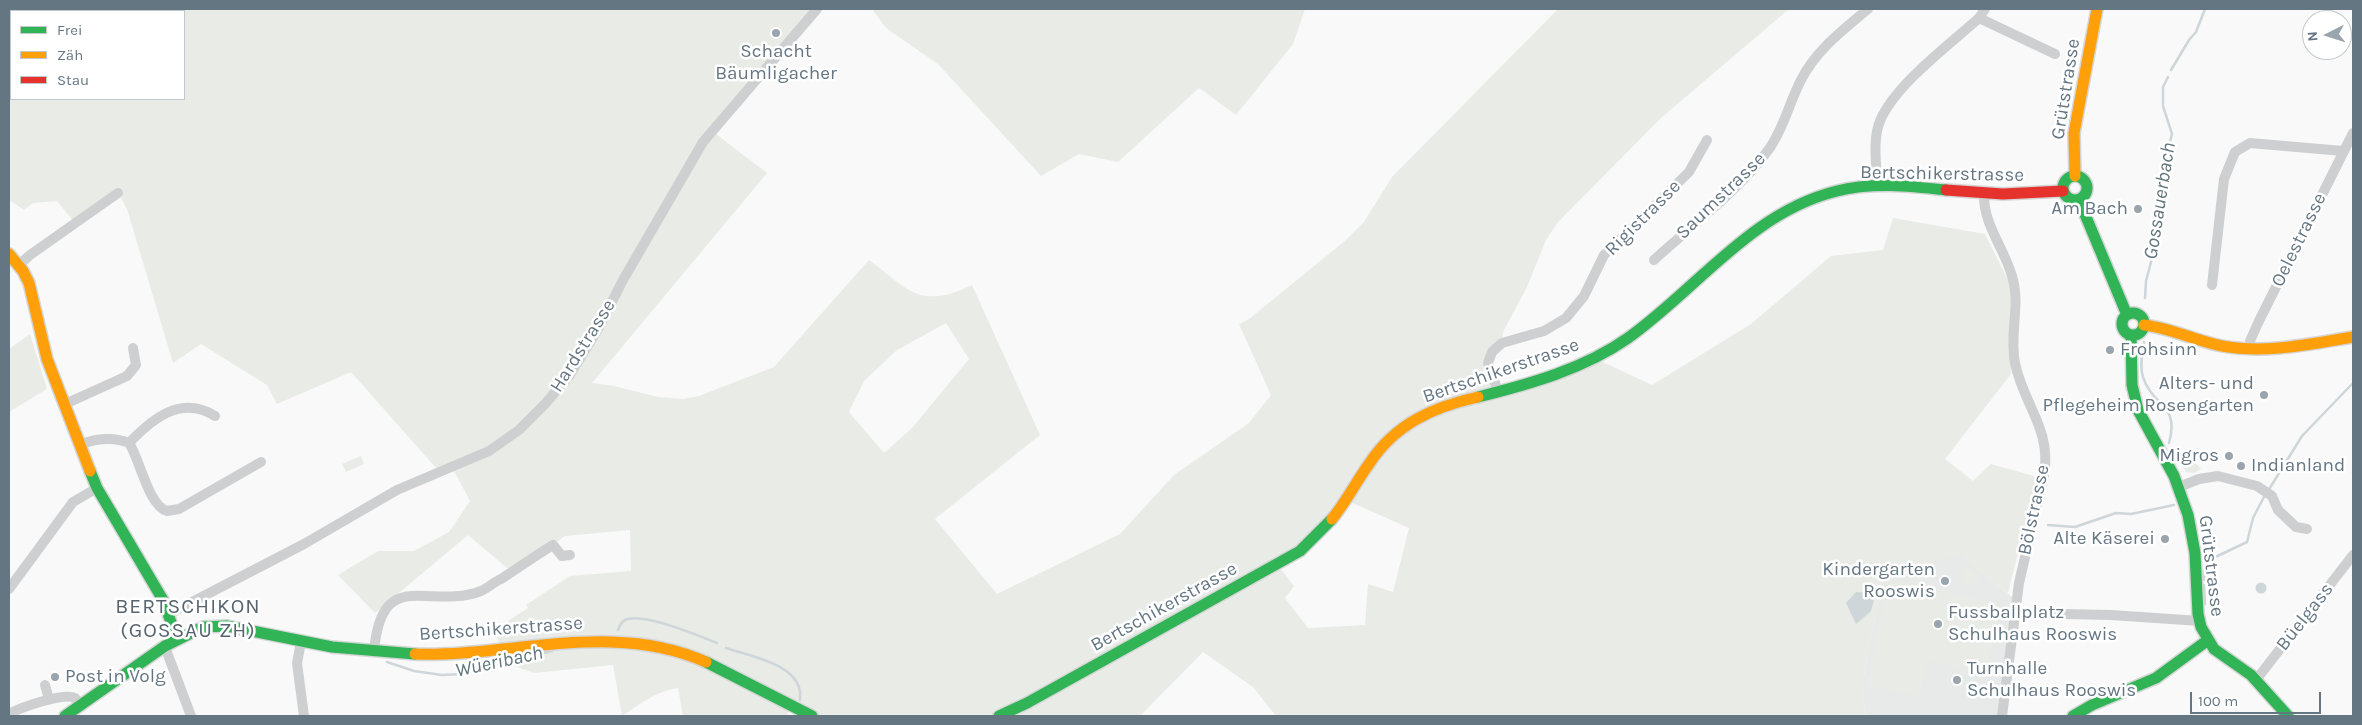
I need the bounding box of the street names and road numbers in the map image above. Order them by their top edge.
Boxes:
street label: Grütstrasse [2047,37,2085,141]
street label: Saumstrasse [1672,148,1770,244]
street label: Bertschikerstrasse [1860,161,2024,187]
street label: Rigistrasse [1600,175,1686,261]
street label: Oelestrasse [2267,189,2331,291]
street label: Hardstrasse [545,295,621,397]
street label: Bertschikerstrasse [1420,334,1582,408]
street label: Bölstrasse [2013,463,2055,557]
street label: Grütstrasse [2193,514,2229,618]
street label: Bertschikerstrasse [1087,557,1241,657]
street label: Büelgass [2272,579,2338,655]
street label: Bertschikerstrasse [418,612,584,646]

